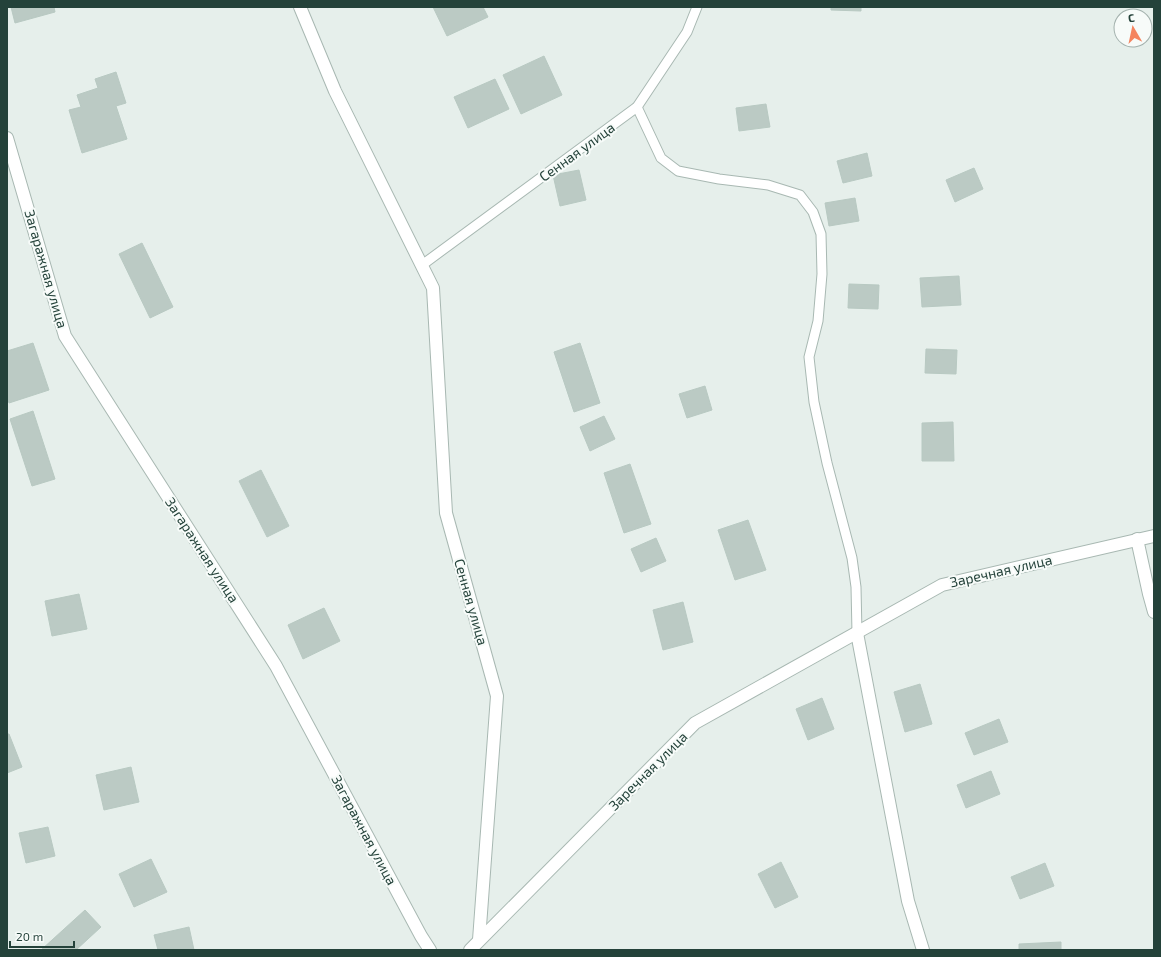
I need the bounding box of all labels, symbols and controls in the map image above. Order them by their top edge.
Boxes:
north arrow [1113,8,1153,48]
text: С [1127,11,1136,25]
street label: Сенная улица [536,118,618,185]
street label: Загаражная улица [21,208,72,330]
street label: Загаражная улица [162,494,243,606]
street label: Заречная улица [948,550,1054,591]
street label: Сенная улица [451,557,492,647]
street label: Заречная улица [605,728,691,814]
street label: Загаражная улица [328,772,401,888]
scale bar [10,923,74,949]
text: 20 m [16,929,43,943]

